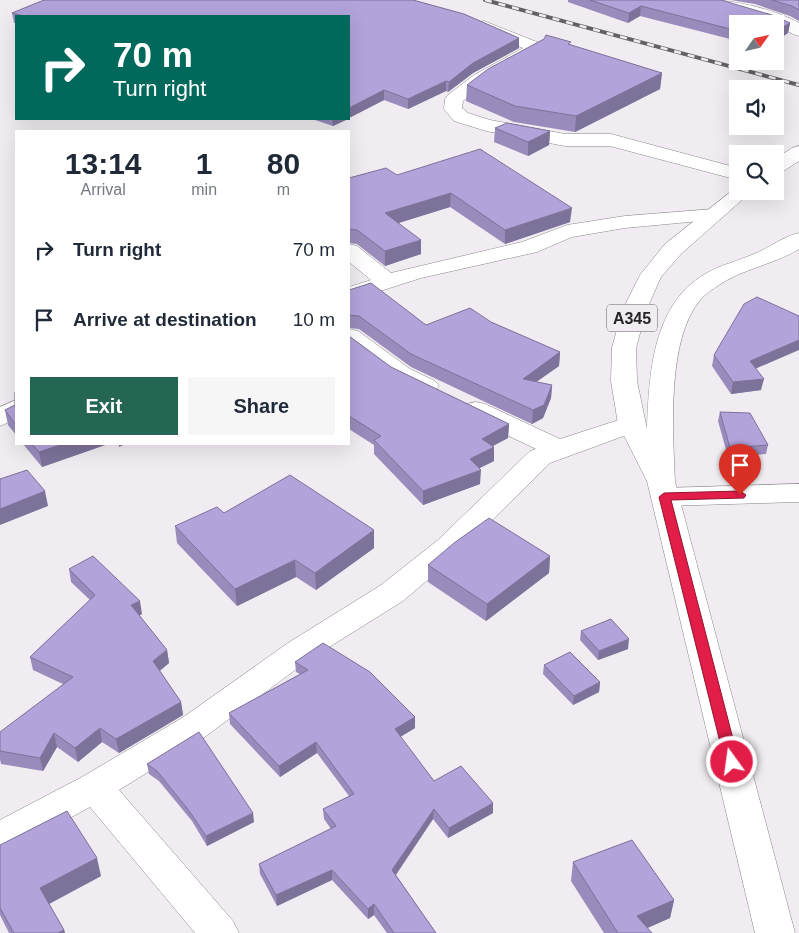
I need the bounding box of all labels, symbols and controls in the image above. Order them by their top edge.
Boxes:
north arrow [729,15,784,70]
map controls [729,15,784,200]
icon: right [30,35,95,100]
text: 70 m [113,35,193,74]
text: Turn right [113,76,206,101]
button: sound [729,80,784,135]
button: search [729,145,784,200]
text: 13:14 [65,147,142,180]
text: 1 [196,147,213,180]
text: 80 [267,147,300,180]
text: Arrival [80,181,126,198]
text: min [191,181,217,198]
text: m [277,181,290,198]
icon: right [30,236,58,264]
text: Turn right [73,239,161,260]
text: 70 m [293,239,335,260]
road number: A345 [607,304,657,332]
icon: arrive [30,306,58,334]
text: Arrive at destination [73,309,257,330]
text: 10 m [293,309,335,330]
button: Exit [30,377,178,435]
button: Share [188,377,335,435]
pin [719,444,761,495]
icon: arrive [726,451,754,479]
position arrow [705,735,757,787]

